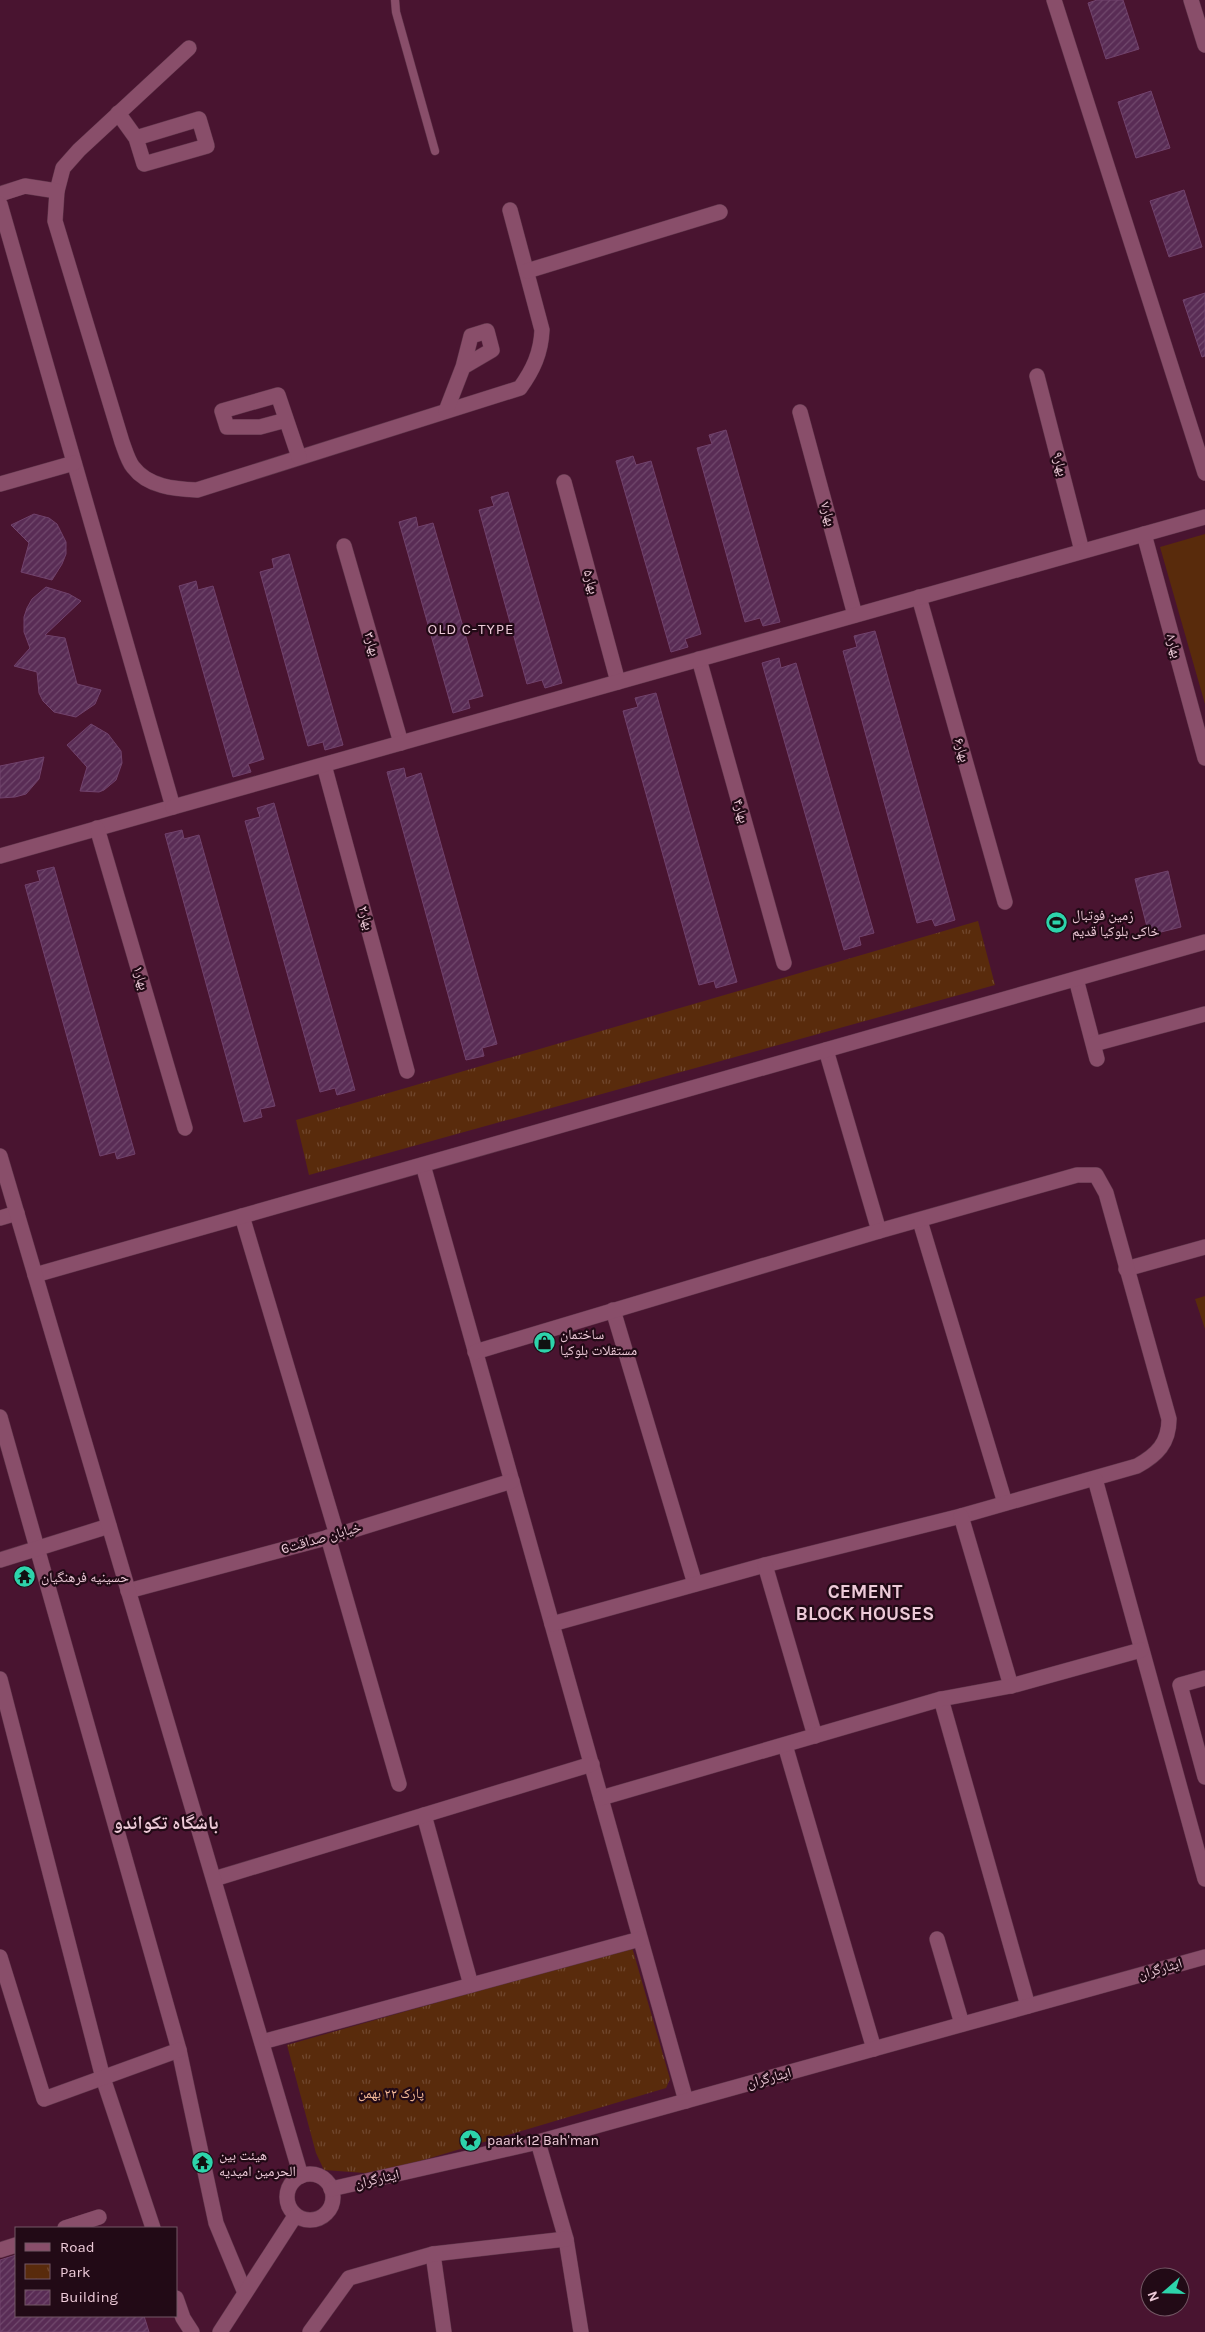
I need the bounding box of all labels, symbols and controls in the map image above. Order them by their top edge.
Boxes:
street label: بهار۹ [1049,450,1071,478]
street label: بهار۷ [817,500,839,528]
street label: بهار۵ [580,568,602,596]
district label: OLD C-TYPE [427,620,515,638]
street label: بهار۳ [360,630,384,658]
street label: بهار۸ [1163,632,1185,660]
street label: بهار۶ [950,736,974,764]
street label: بهار۴ [729,797,753,825]
street label: بهار۲ [355,904,377,932]
place label: زمین فوتبال خاکی بلوکیا قدیم [1072,907,1160,941]
sports icon: زمین فوتبال خاکی بلوکیا قدیم [1044,911,1068,935]
street label: بهار۱ [129,964,153,992]
place label: ساختمان مستقلات بلوکیا [560,1326,637,1359]
shop icon: ساختمان مستقلات بلوکیا [532,1330,556,1354]
street label: خیابان صداقت6 [279,1518,363,1558]
temple icon: حسینیه فرهنگیان [13,1565,37,1589]
place label: حسینیه فرهنگیان [41,1569,129,1586]
district label: CEMENT BLOCK HOUSES [796,1581,934,1625]
district label: باشگاه تکواندو [113,1812,219,1834]
street label: ایثارگران [1136,1955,1184,1983]
street label: ایثارگران [745,2064,793,2092]
park label: پارک ۲۲ بهمن [358,2085,424,2102]
place icon: paark 12 Bah'man [459,2128,483,2152]
place label: paark 12 Bah'man [487,2132,599,2149]
place label: هیئت بین الحرمین امیدیه [219,2147,296,2180]
temple icon: هیئت بین الحرمین امیدیه [191,2151,215,2175]
street label: ایثارگران [353,2166,401,2192]
legend [15,2227,178,2317]
text: Road [60,2238,95,2256]
text: Park [60,2263,90,2281]
north arrow [1140,2267,1190,2317]
text: Building [60,2288,118,2306]
text: N [1144,2289,1163,2304]

